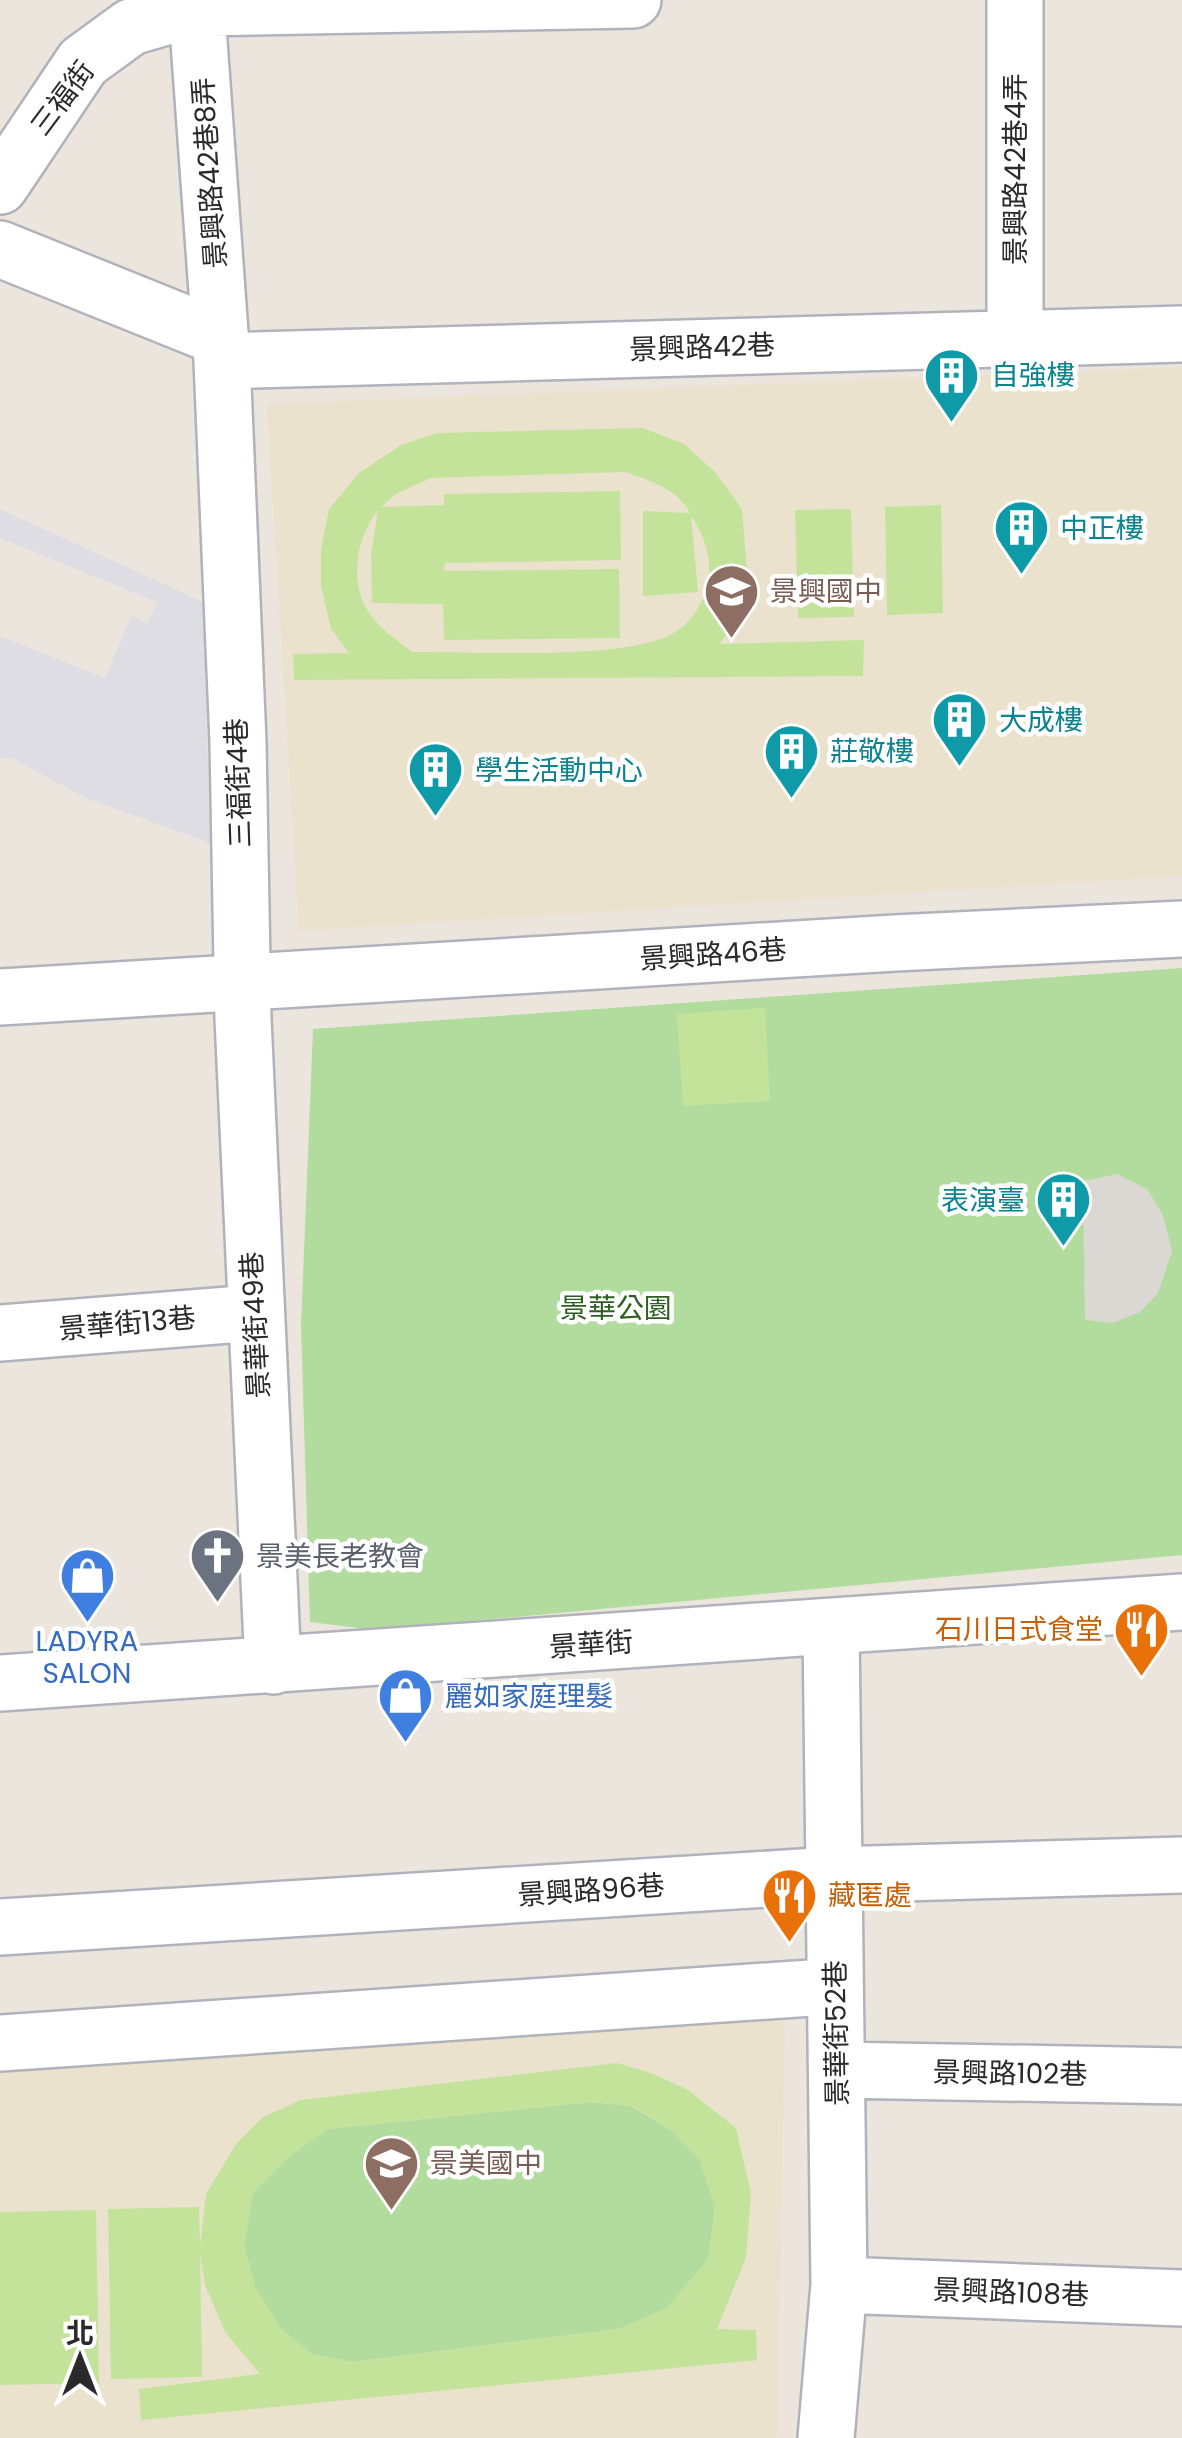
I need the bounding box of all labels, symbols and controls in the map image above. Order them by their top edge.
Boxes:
street label: 三福街 [22,53,103,144]
street label: 景興路42巷4弄 [996,73,1035,265]
street label: 景興路42巷8弄 [183,76,236,270]
street label: 景興路42巷 [629,325,776,370]
building icon: 自強樓 [922,345,982,424]
place label: 自強樓 [991,356,1075,395]
building icon: 中正樓 [991,498,1051,577]
place label: 中正樓 [1060,509,1144,548]
school or university icon: 景興國中 [701,561,761,640]
place label: 景興國中 [770,572,882,611]
building icon: 大成樓 [930,690,990,769]
place label: 大成樓 [999,701,1083,740]
street label: 三福街4巷 [217,718,260,848]
building icon: 莊敬樓 [761,721,821,800]
place label: 莊敬樓 [830,732,914,771]
building icon: 學生活動中心 [406,740,466,819]
place label: 學生活動中心 [475,751,643,790]
street label: 景興路46巷 [638,930,788,979]
building icon: 表演臺 [1034,1170,1094,1249]
place label: 表演臺 [941,1181,1025,1220]
street label: 景華街49巷 [232,1250,279,1400]
park label: 景華公園 [560,1289,672,1328]
street label: 景華街13巷 [57,1298,197,1349]
church icon: 景美長老教會 [187,1526,247,1605]
place label: 景美長老教會 [256,1537,424,1576]
shop icon: LADYRA SALON [57,1545,117,1624]
restaurant icon: 石川日式食堂 [1112,1599,1172,1678]
place label: 石川日式食堂 [935,1610,1103,1649]
place label: LADYRA SALON [35,1622,139,1693]
street label: 景華街 [548,1622,634,1667]
shop icon: 麗如家庭理髮 [376,1666,436,1745]
place label: 麗如家庭理髮 [445,1677,613,1716]
restaurant icon: 藏匿處 [759,1865,819,1944]
street label: 景興路96巷 [516,1866,666,1915]
place label: 藏匿處 [828,1876,912,1915]
street label: 景華街52巷 [816,1960,857,2106]
street label: 景興路102巷 [932,2053,1088,2094]
school or university icon: 景美國中 [361,2133,421,2212]
place label: 景美國中 [430,2144,542,2183]
street label: 景興路108巷 [932,2270,1090,2315]
north arrow [30,2308,130,2408]
text: 北 [66,2314,94,2353]

